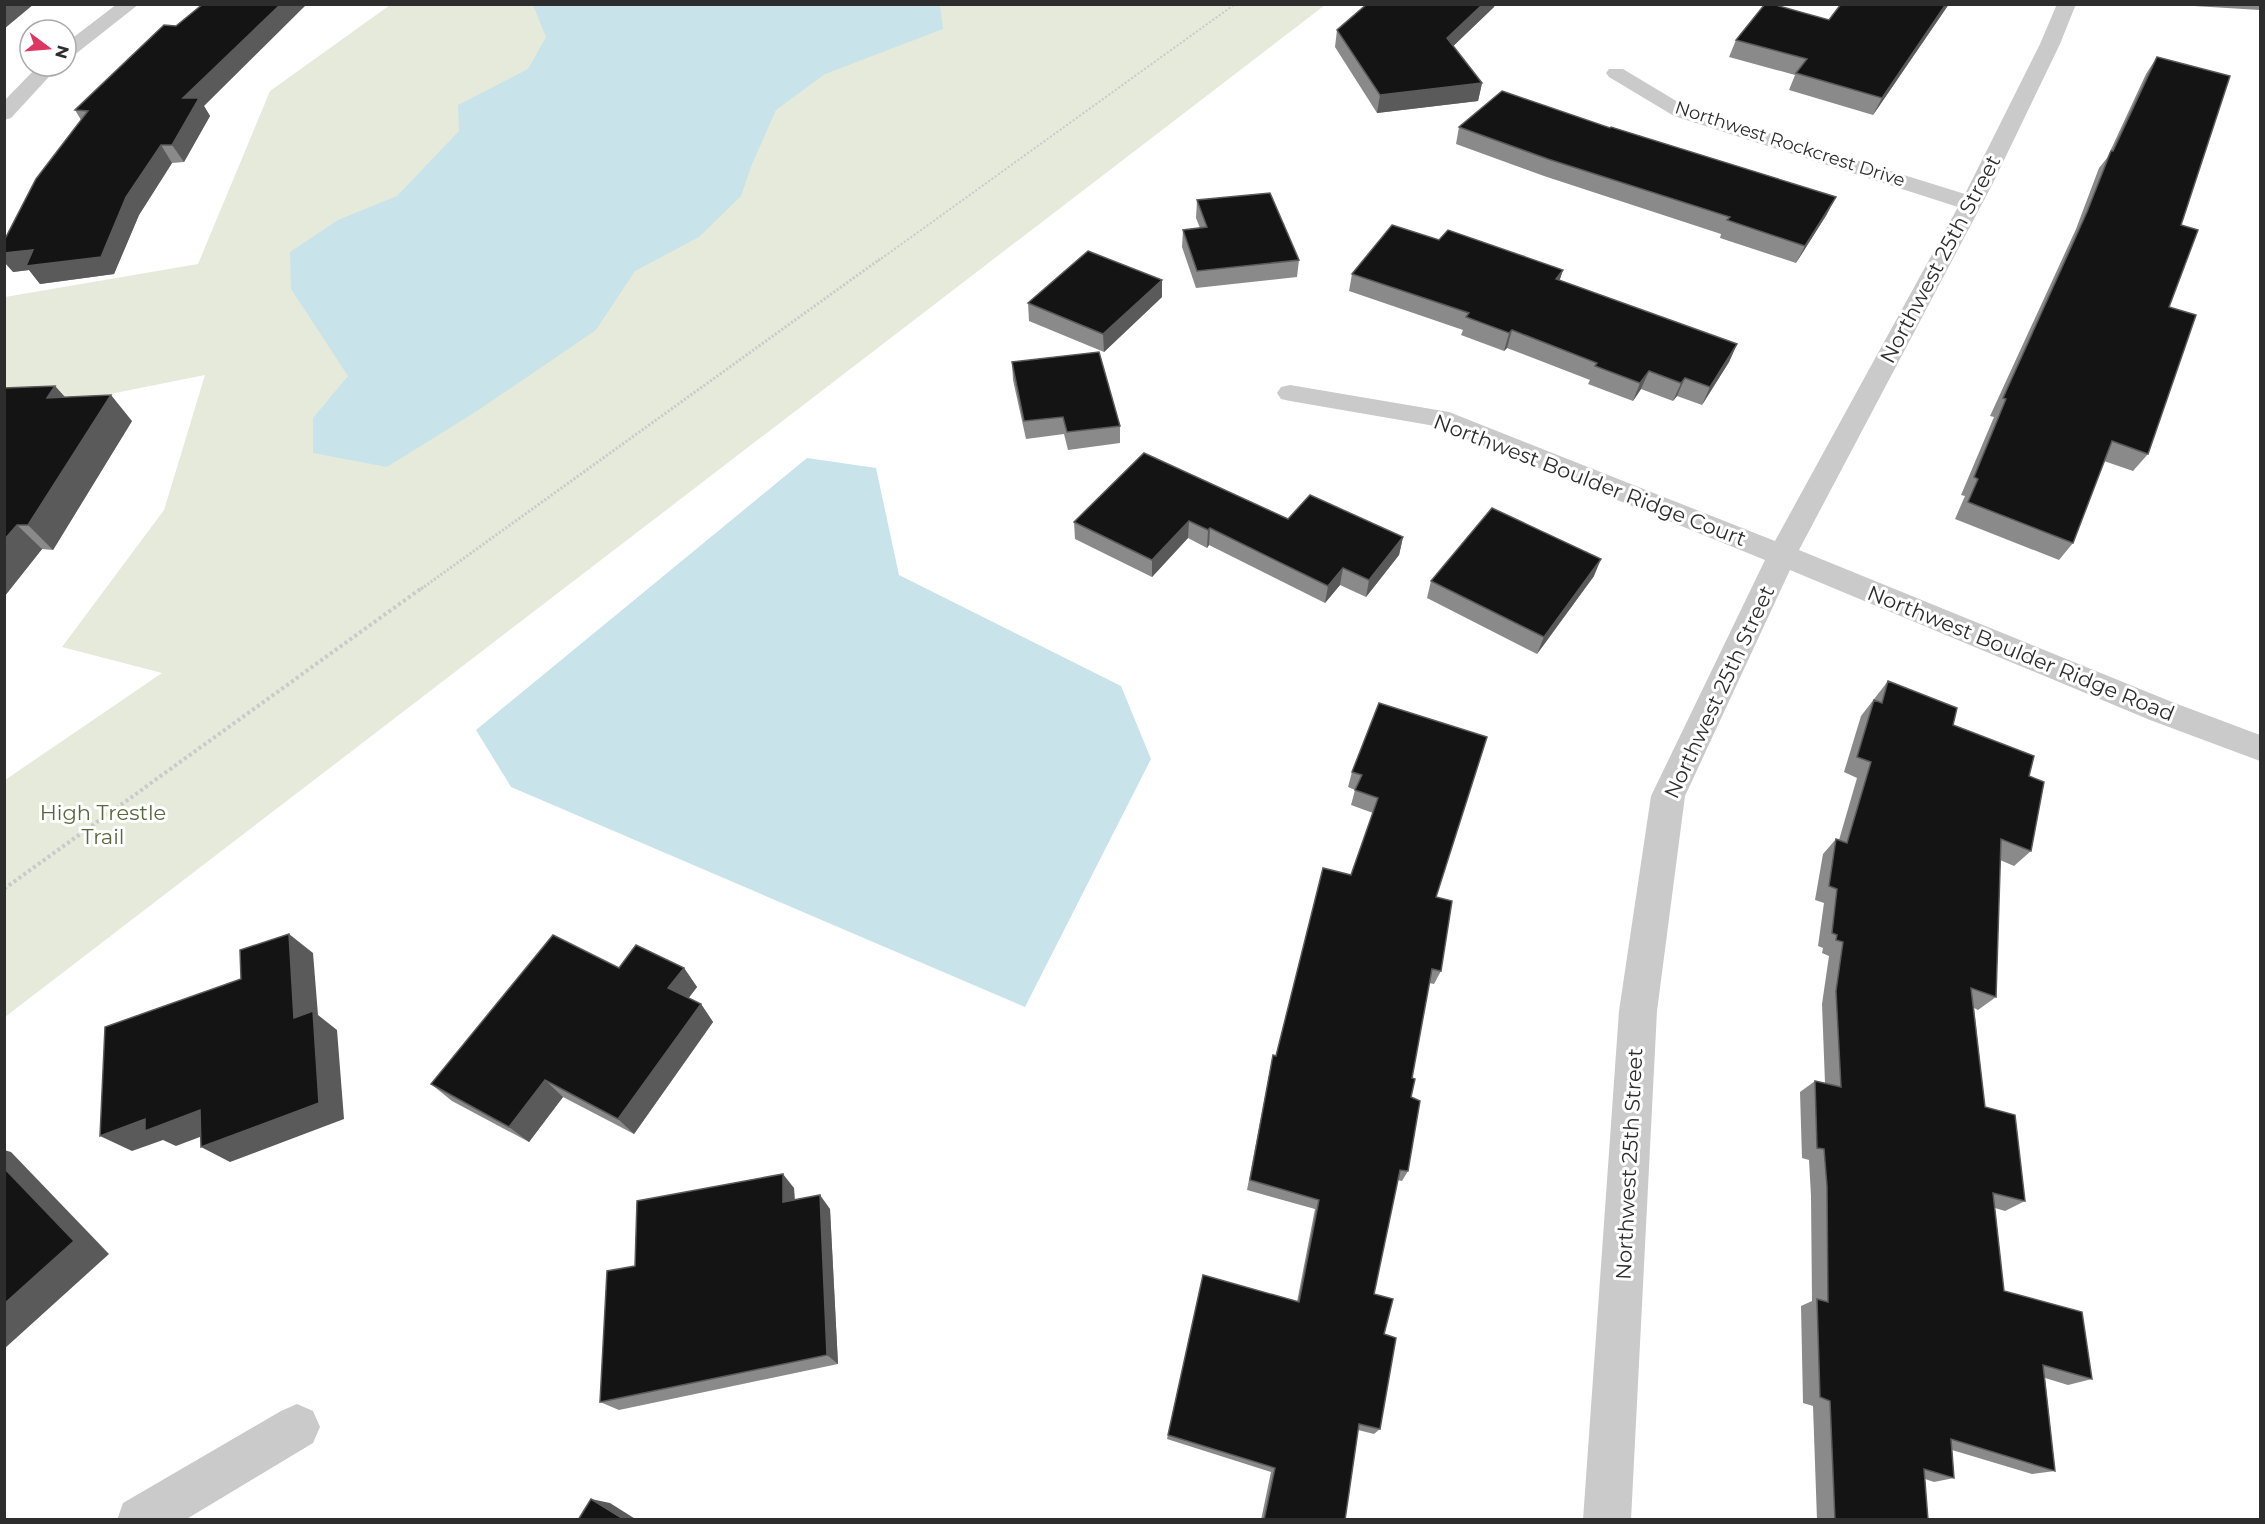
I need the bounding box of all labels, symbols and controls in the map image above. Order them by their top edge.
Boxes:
north arrow [18,18,78,78]
text: N [51,43,73,61]
street label: Northwest Rockcrest Drive [1672,96,1908,192]
street label: Northwest 25th Street [1874,151,2006,367]
street label: Northwest Boulder Ridge Court [1430,409,1750,551]
street label: Northwest Boulder Ridge Road [1864,580,2178,726]
street label: Northwest 25th Street [1659,582,1779,802]
park label: High Trestle Trail [40,800,166,849]
street label: Northwest 25th Street [1610,1047,1648,1281]

